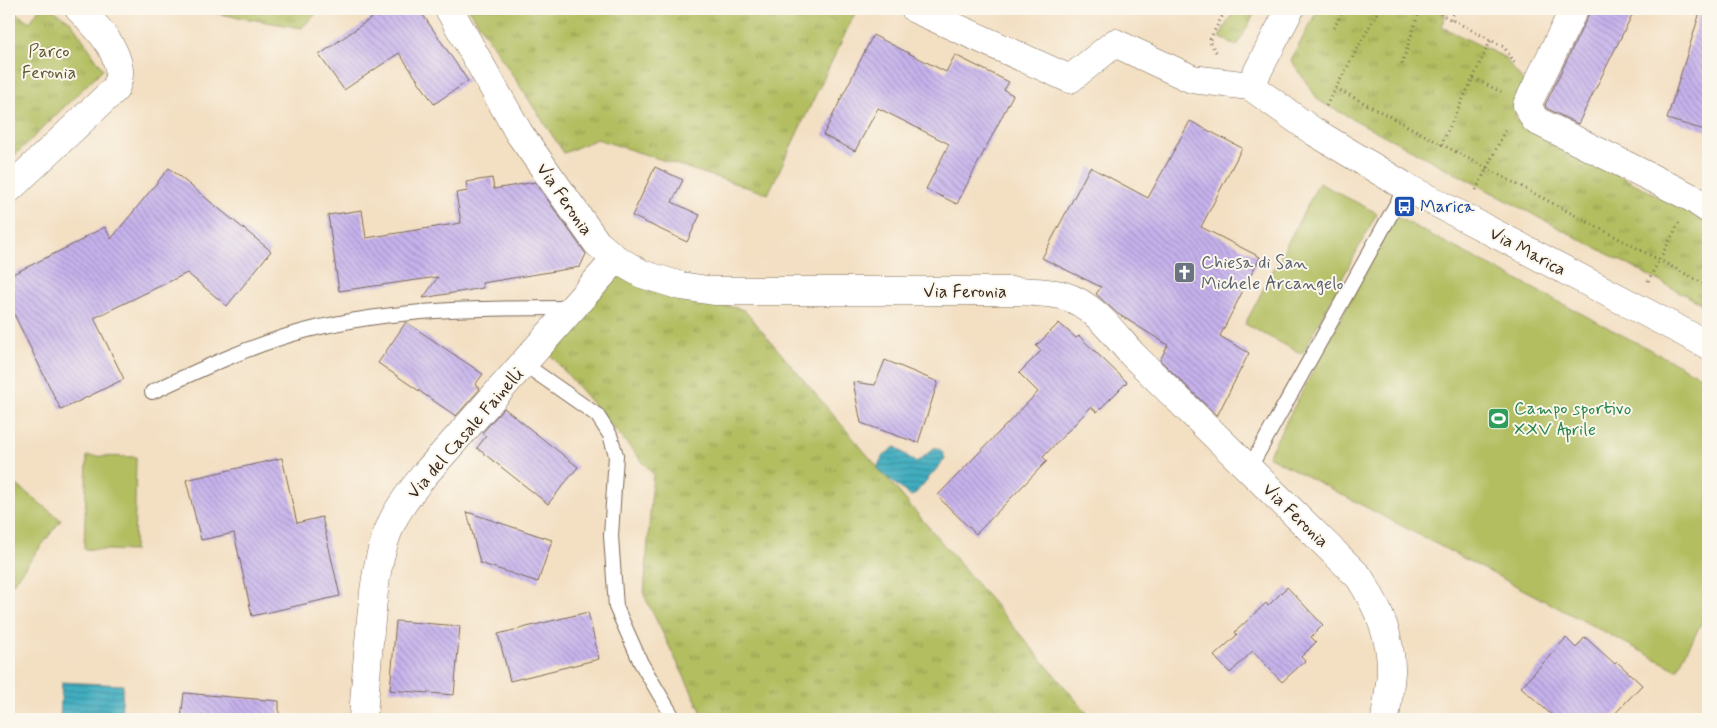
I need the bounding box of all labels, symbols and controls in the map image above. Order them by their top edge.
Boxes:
park label: Parco Feronia [22,40,76,85]
street label: Via Feronia [530,158,598,241]
bus stop icon: Marica [1392,194,1416,218]
place label: Marica [1420,195,1475,219]
street label: Via Marica [1485,222,1570,282]
place label: Chiesa di San Michele Arcangelo [1201,251,1344,296]
church icon: Chiesa di San Michele Arcangelo [1173,260,1197,284]
street label: Via Feronia [923,280,1007,304]
street label: Via del Casale Fainelli [402,363,529,504]
place label: Campo sportivo XXV Aprile [1514,397,1631,443]
sports icon: Campo sportivo XXV Aprile [1486,406,1510,430]
street label: Via Feronia [1257,478,1334,553]

